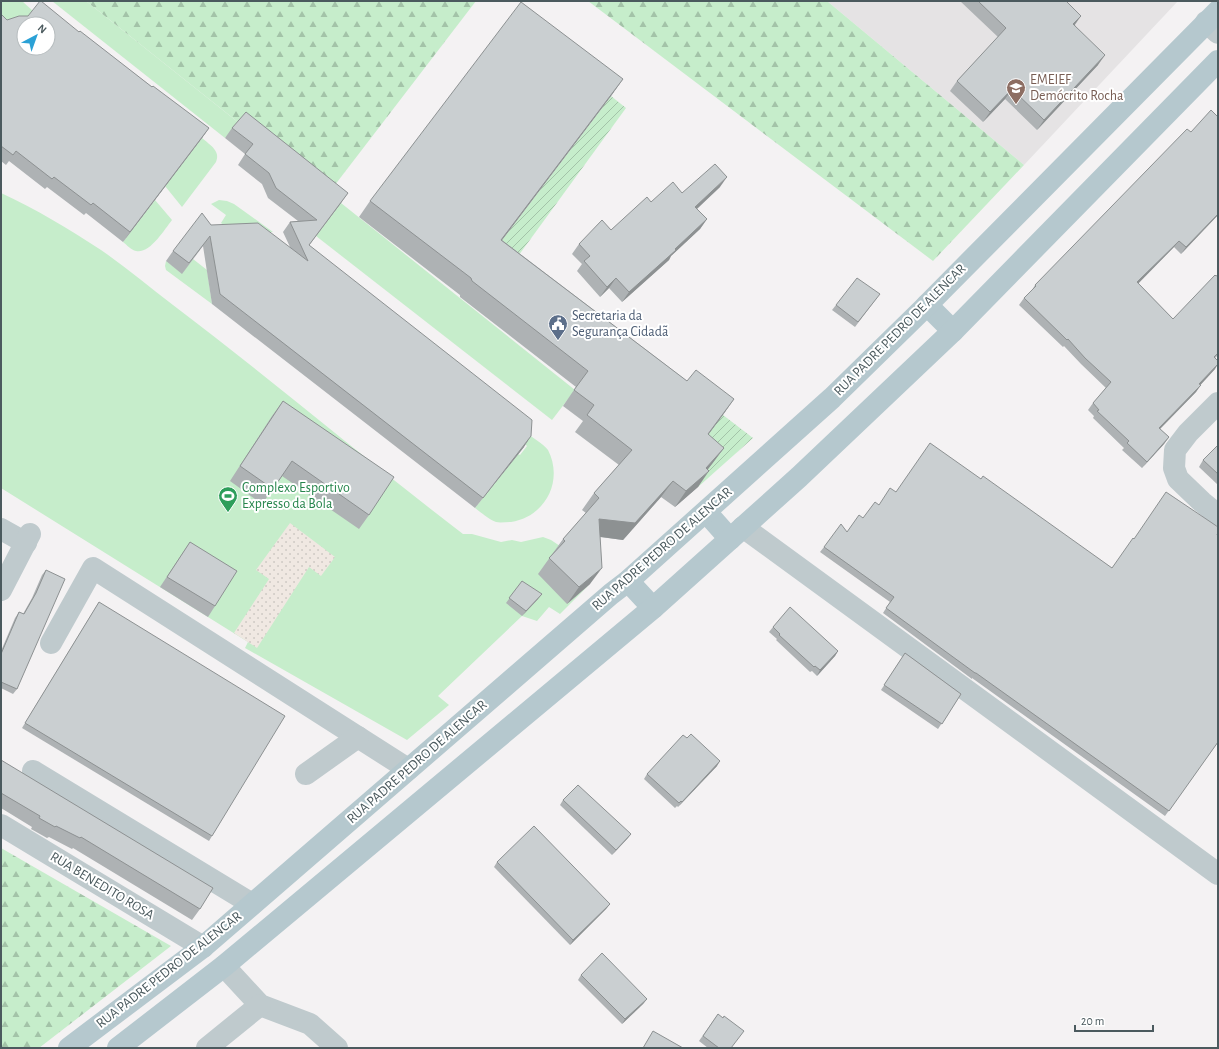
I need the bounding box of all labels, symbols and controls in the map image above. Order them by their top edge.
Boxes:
north arrow [16,16,56,56]
text: N [36,22,49,35]
place label: EMEIEF Demócrito Rocha [1030,73,1124,103]
school or university icon: EMEIEF Demócrito Rocha [1005,77,1027,105]
street label: RUA PADRE PEDRO DE ALENCAR [831,261,969,399]
place label: Secretaria da Segurança Cidadã [572,309,669,339]
public building icon: Secretaria da Segurança Cidadã [547,313,569,341]
place label: Complexo Esportivo Expresso da Bola [242,481,350,511]
street label: RUA PADRE PEDRO DE ALENCAR [589,484,735,613]
sports icon: Complexo Esportivo Expresso da Bola [217,485,239,513]
street label: RUA PADRE PEDRO DE ALENCAR [344,697,490,826]
street label: RUA BENEDITO ROSA [48,850,156,922]
street label: RUA PADRE PEDRO DE ALENCAR [94,909,244,1031]
scale bar [1075,1007,1153,1033]
text: 20 m [1081,1015,1104,1027]

